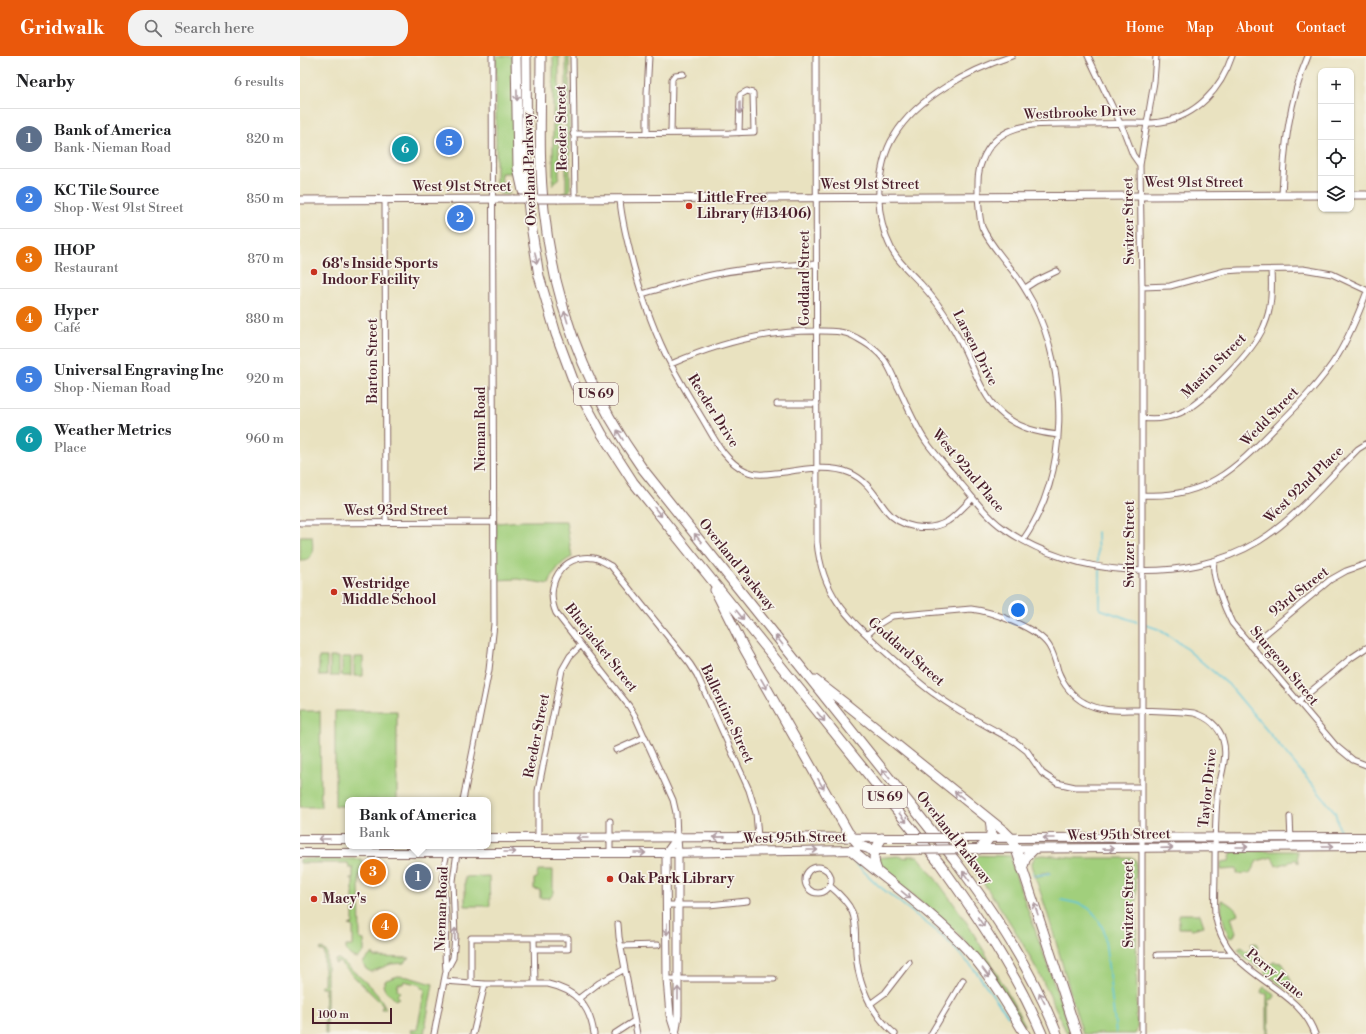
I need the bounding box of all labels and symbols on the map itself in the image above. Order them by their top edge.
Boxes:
street label: Reeder Street [552,85,572,171]
one-way arrow [513,88,521,101]
one-way arrow [736,101,744,114]
street label: Westbrooke Drive [1022,102,1137,124]
street label: Overland Parkway [519,112,541,226]
pin: 5 [436,127,462,157]
pin: 6 [392,134,418,164]
street label: West 91st Street [1143,174,1244,192]
street label: West 91st Street [819,176,920,194]
street label: Switzer Street [1119,177,1139,265]
street label: West 91st Street [411,178,512,196]
place label: Little Free Library (#13406) [697,189,811,223]
marker: Little Free Library (#13406) [684,201,694,211]
pin: 2 [447,203,473,233]
street label: Goddard Street [796,230,814,326]
one-way arrow [532,251,540,264]
place label: 68's Inside Sports Indoor Facility [322,255,438,289]
marker: 68's Inside Sports Indoor Facility [309,267,319,277]
street label: Larsen Drive [948,307,1002,389]
one-way arrow [561,311,569,323]
street label: Barton Street [364,318,382,405]
street label: Mastin Street [1178,330,1250,402]
street label: Reeder Drive [683,371,743,451]
road number: US 69 [574,383,618,405]
street label: Wedd Street [1237,383,1303,451]
street label: Nieman Road [472,386,490,472]
street label: West 92nd Place [927,425,1008,516]
one-way arrow [615,429,623,441]
street label: West 92nd Place [1260,443,1347,528]
street label: Switzer Street [1121,500,1139,588]
street label: West 93rd Street [343,502,448,520]
one-way arrow [653,507,662,518]
street label: Overland Parkway [694,515,780,615]
one-way arrow [693,533,702,544]
street label: 93rd Street [1265,563,1333,621]
place label: Westridge Middle School [341,575,437,609]
marker: Westridge Middle School [329,587,339,597]
street label: Bluejacket Street [560,599,641,696]
your location [1008,600,1028,620]
one-way arrow [736,610,745,621]
street label: Goddard Street [864,614,948,690]
street label: Sturgeon Street [1246,623,1322,709]
one-way arrow [774,635,783,646]
street label: Ballentine Street [696,661,758,766]
one-way arrow [761,678,769,690]
street label: Reeder Street [520,692,554,780]
one-way arrow [817,711,826,722]
street label: Taylor Drive [1195,748,1221,828]
one-way arrow [881,769,890,779]
one-way arrow [818,778,825,790]
road number: US 69 [863,786,907,808]
street label: Overland Parkway [912,788,996,888]
one-way arrow [954,791,965,800]
one-way arrow [898,813,907,824]
street label: West 95th Street [1066,825,1171,845]
street label: West 95th Street [742,828,847,848]
one-way arrow [713,833,726,841]
one-way arrow [576,834,589,842]
one-way arrow [1043,834,1056,842]
one-way arrow [318,835,331,843]
one-way arrow [1321,842,1334,850]
one-way arrow [1235,843,1248,851]
one-way arrow [1160,844,1173,851]
one-way arrow [1101,845,1114,853]
one-way arrow [805,846,818,854]
one-way arrow [503,848,516,856]
one-way arrow [633,849,646,857]
pin: 3 [360,857,386,887]
street label: Switzer Street [1120,860,1138,948]
pin: 1 [405,862,431,892]
street label: Nieman Road [432,866,452,952]
place label: Oak Park Library [618,870,735,888]
one-way arrow [962,870,971,881]
marker: Oak Park Library [605,874,615,884]
place label: Macy's [322,890,366,908]
one-way arrow [901,891,912,900]
marker: Macy's [309,894,319,904]
one-way arrow [1031,903,1039,915]
pin: 4 [372,911,398,941]
one-way arrow [977,916,985,927]
one-way arrow [663,922,671,935]
one-way arrow [451,928,458,941]
street label: Perry Lane [1242,945,1308,1003]
one-way arrow [982,968,991,979]
one-way arrow [674,987,682,1000]
one-way arrow [1037,993,1045,1005]
scale bar [312,1006,392,1025]

